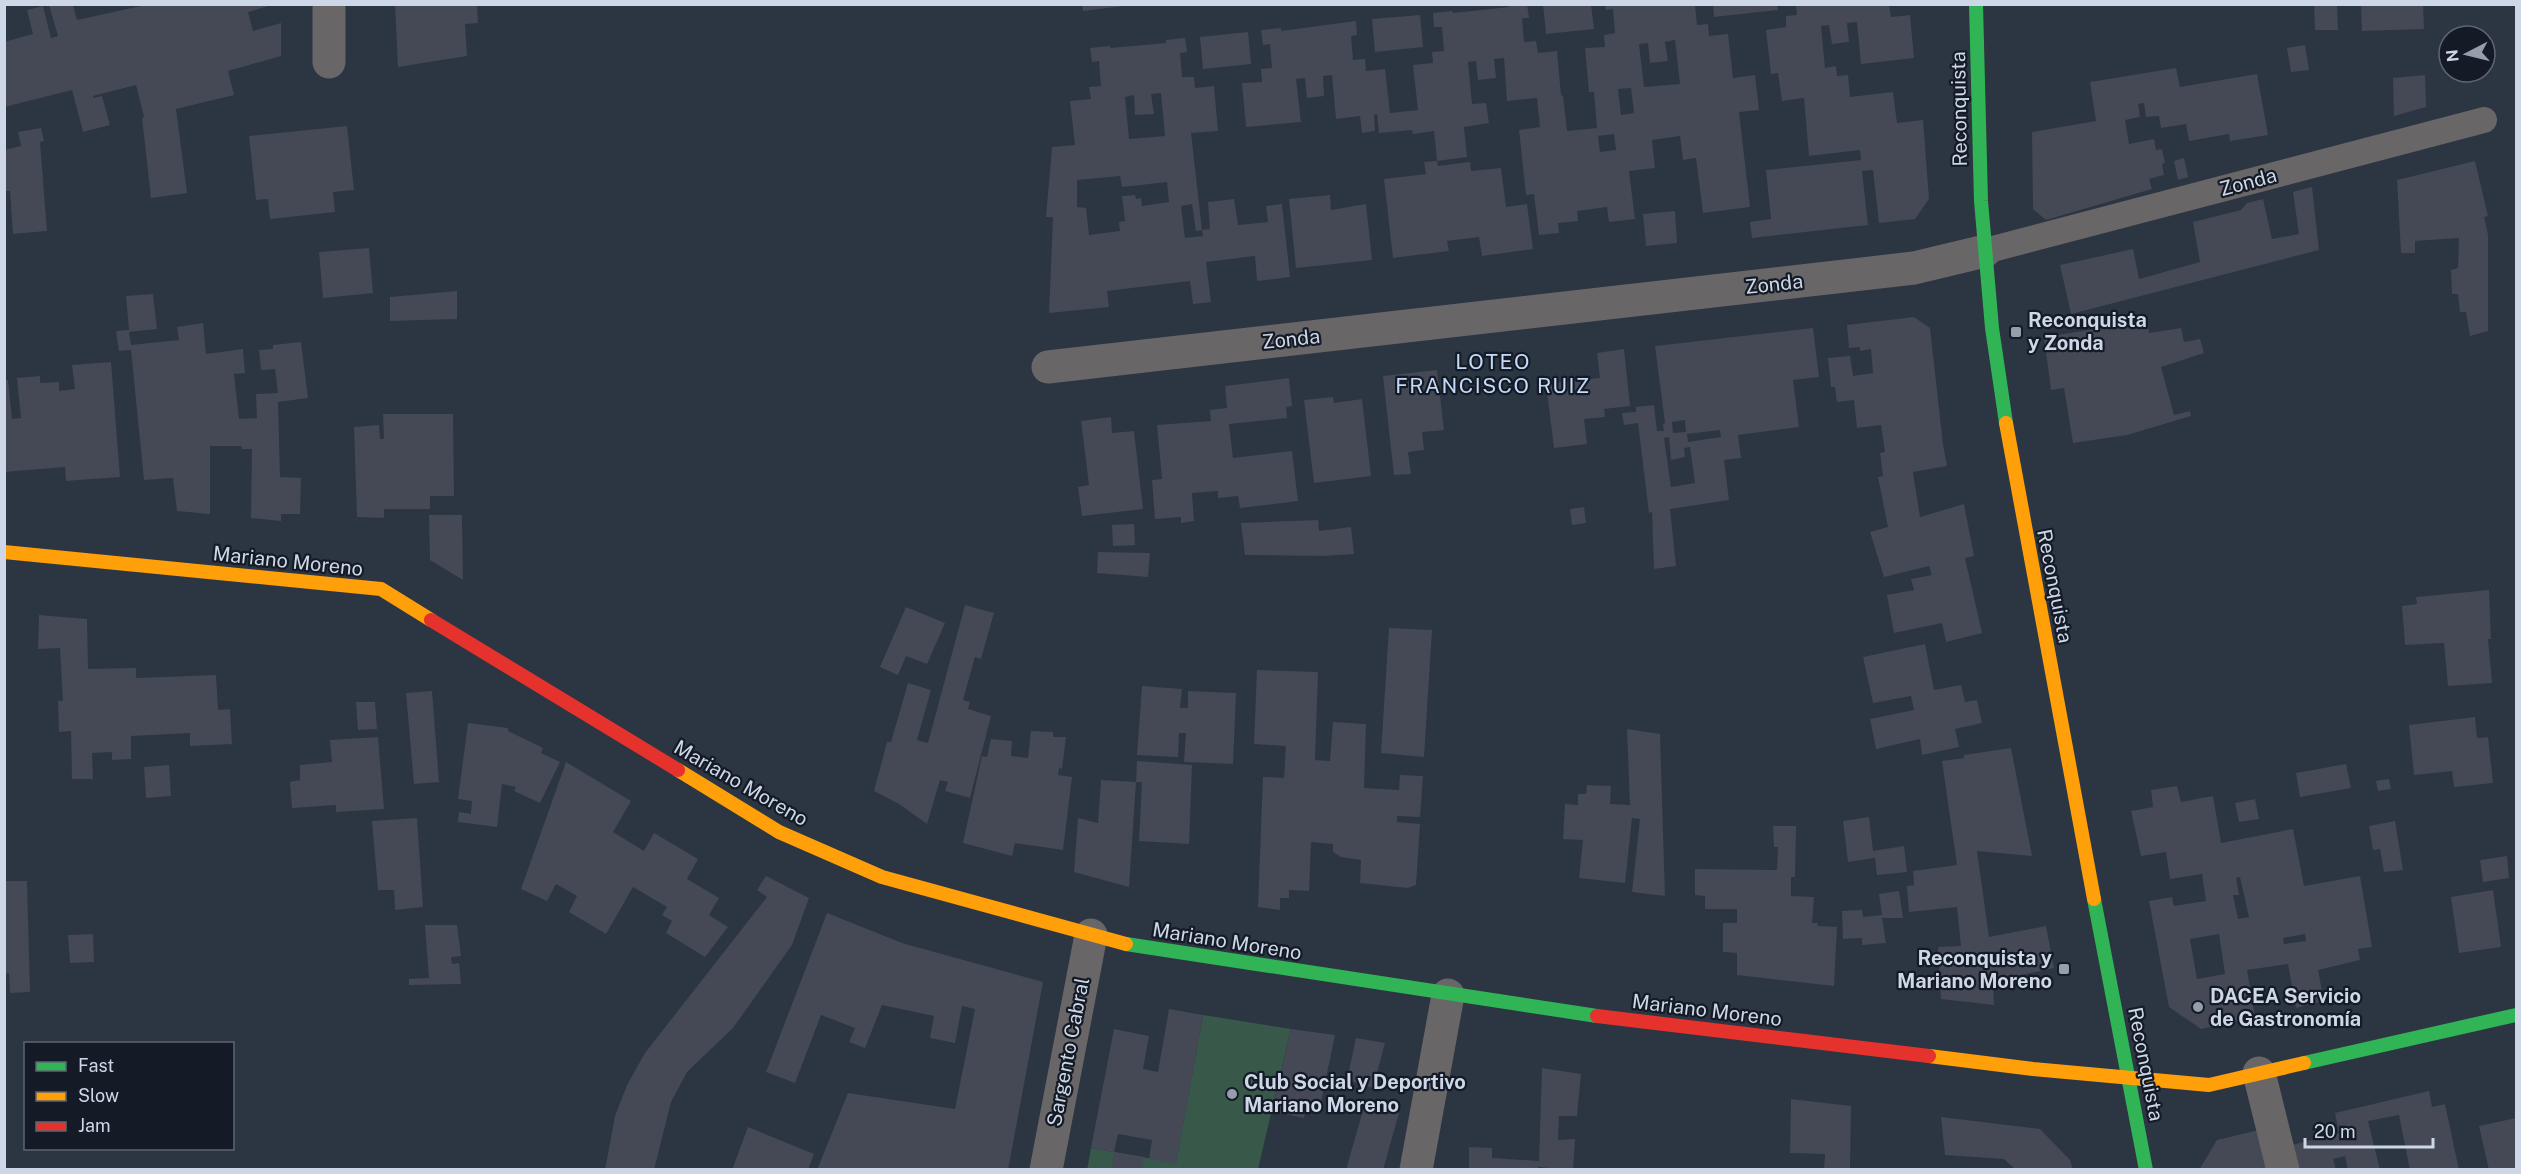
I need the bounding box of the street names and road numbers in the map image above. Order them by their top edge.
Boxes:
street label: Reconquista [1946,51,1972,167]
street label: Zonda [2217,163,2279,201]
street label: Zonda [1744,269,1804,299]
street label: Zonda [1261,324,1321,354]
street label: Reconquista [2032,527,2078,645]
street label: Mariano Moreno [212,541,364,581]
street label: Mariano Moreno [670,735,812,831]
street label: Mariano Moreno [1151,917,1303,965]
street label: Sargento Cabral [1042,975,1094,1129]
street label: Mariano Moreno [1631,989,1783,1031]
street label: Reconquista [2123,1005,2169,1123]

